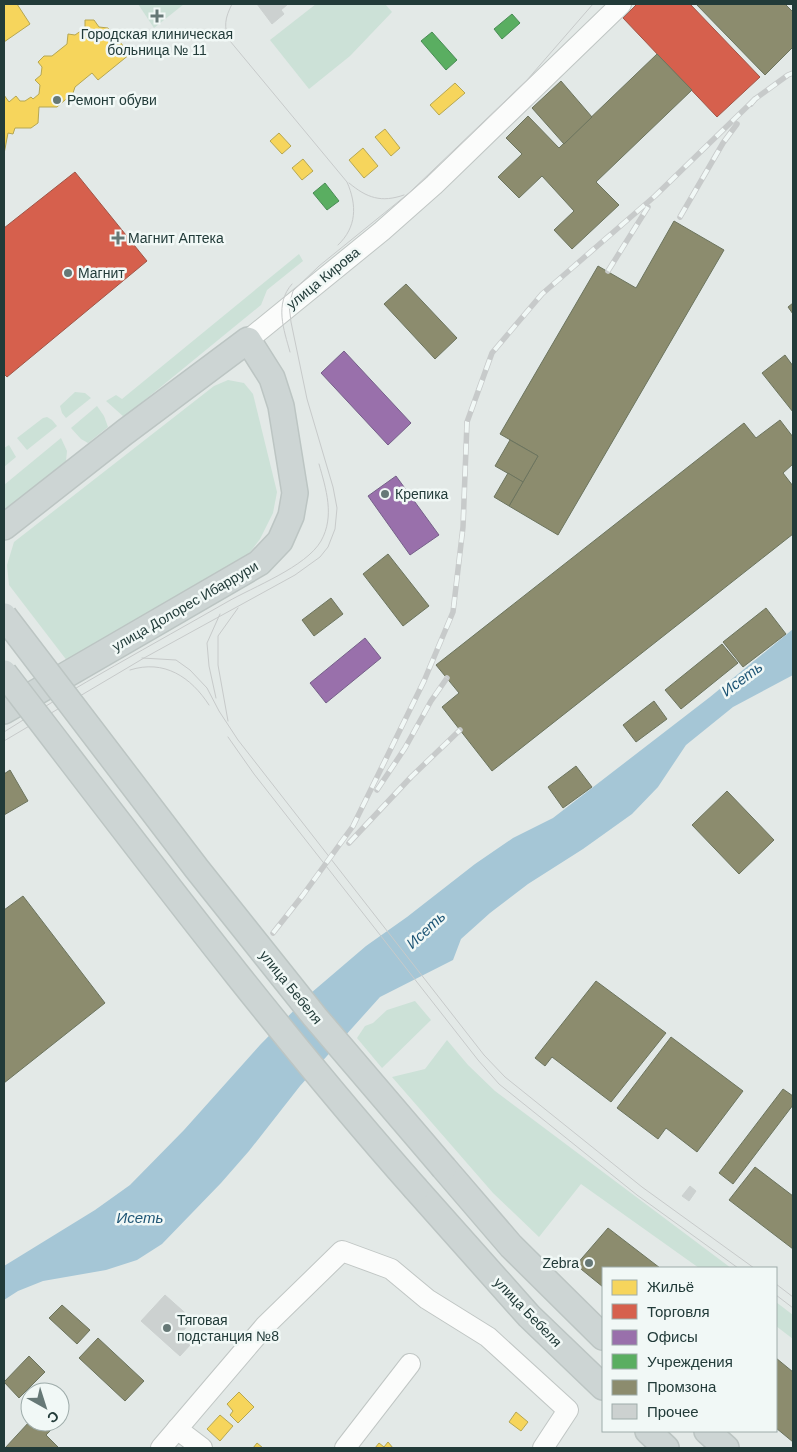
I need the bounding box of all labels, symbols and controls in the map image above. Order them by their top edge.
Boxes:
marker: Городская клиническая больница № 11 [150,9,164,23]
place label: Городская клиническая больница № 11 [81,26,233,58]
place label: Ремонт обуви [67,92,157,108]
marker: Ремонт обуви [51,94,63,106]
place label: Магнит Аптека [128,230,224,246]
marker: Магнит Аптека [112,232,124,244]
street label: улица Кирова [283,244,363,312]
place label: Магнит [78,265,125,281]
marker: Магнит [62,267,74,279]
place label: Крепика [395,486,449,502]
marker: Крепика [379,488,391,500]
street label: улица Долорес Ибаррури [109,558,261,654]
water label: Исеть [718,658,766,699]
water label: Исеть [403,907,449,952]
street label: улица Бебеля [256,947,326,1027]
water label: Исеть [117,1209,164,1226]
place label: Zebra [542,1255,579,1271]
marker: Zebra [583,1257,595,1269]
legend [602,1267,777,1432]
street label: улица Бебеля [491,1274,565,1350]
text: Жильё [647,1278,694,1295]
text: Торговля [647,1303,710,1320]
place label: Тяговая подстанция №8 [177,1312,279,1344]
marker: Тяговая подстанция №8 [161,1322,173,1334]
text: Офисы [647,1328,698,1345]
text: Учреждения [647,1353,733,1370]
text: Промзона [647,1378,717,1395]
north arrow [20,1382,70,1432]
text: Прочее [647,1403,699,1420]
text: С [44,1408,62,1427]

